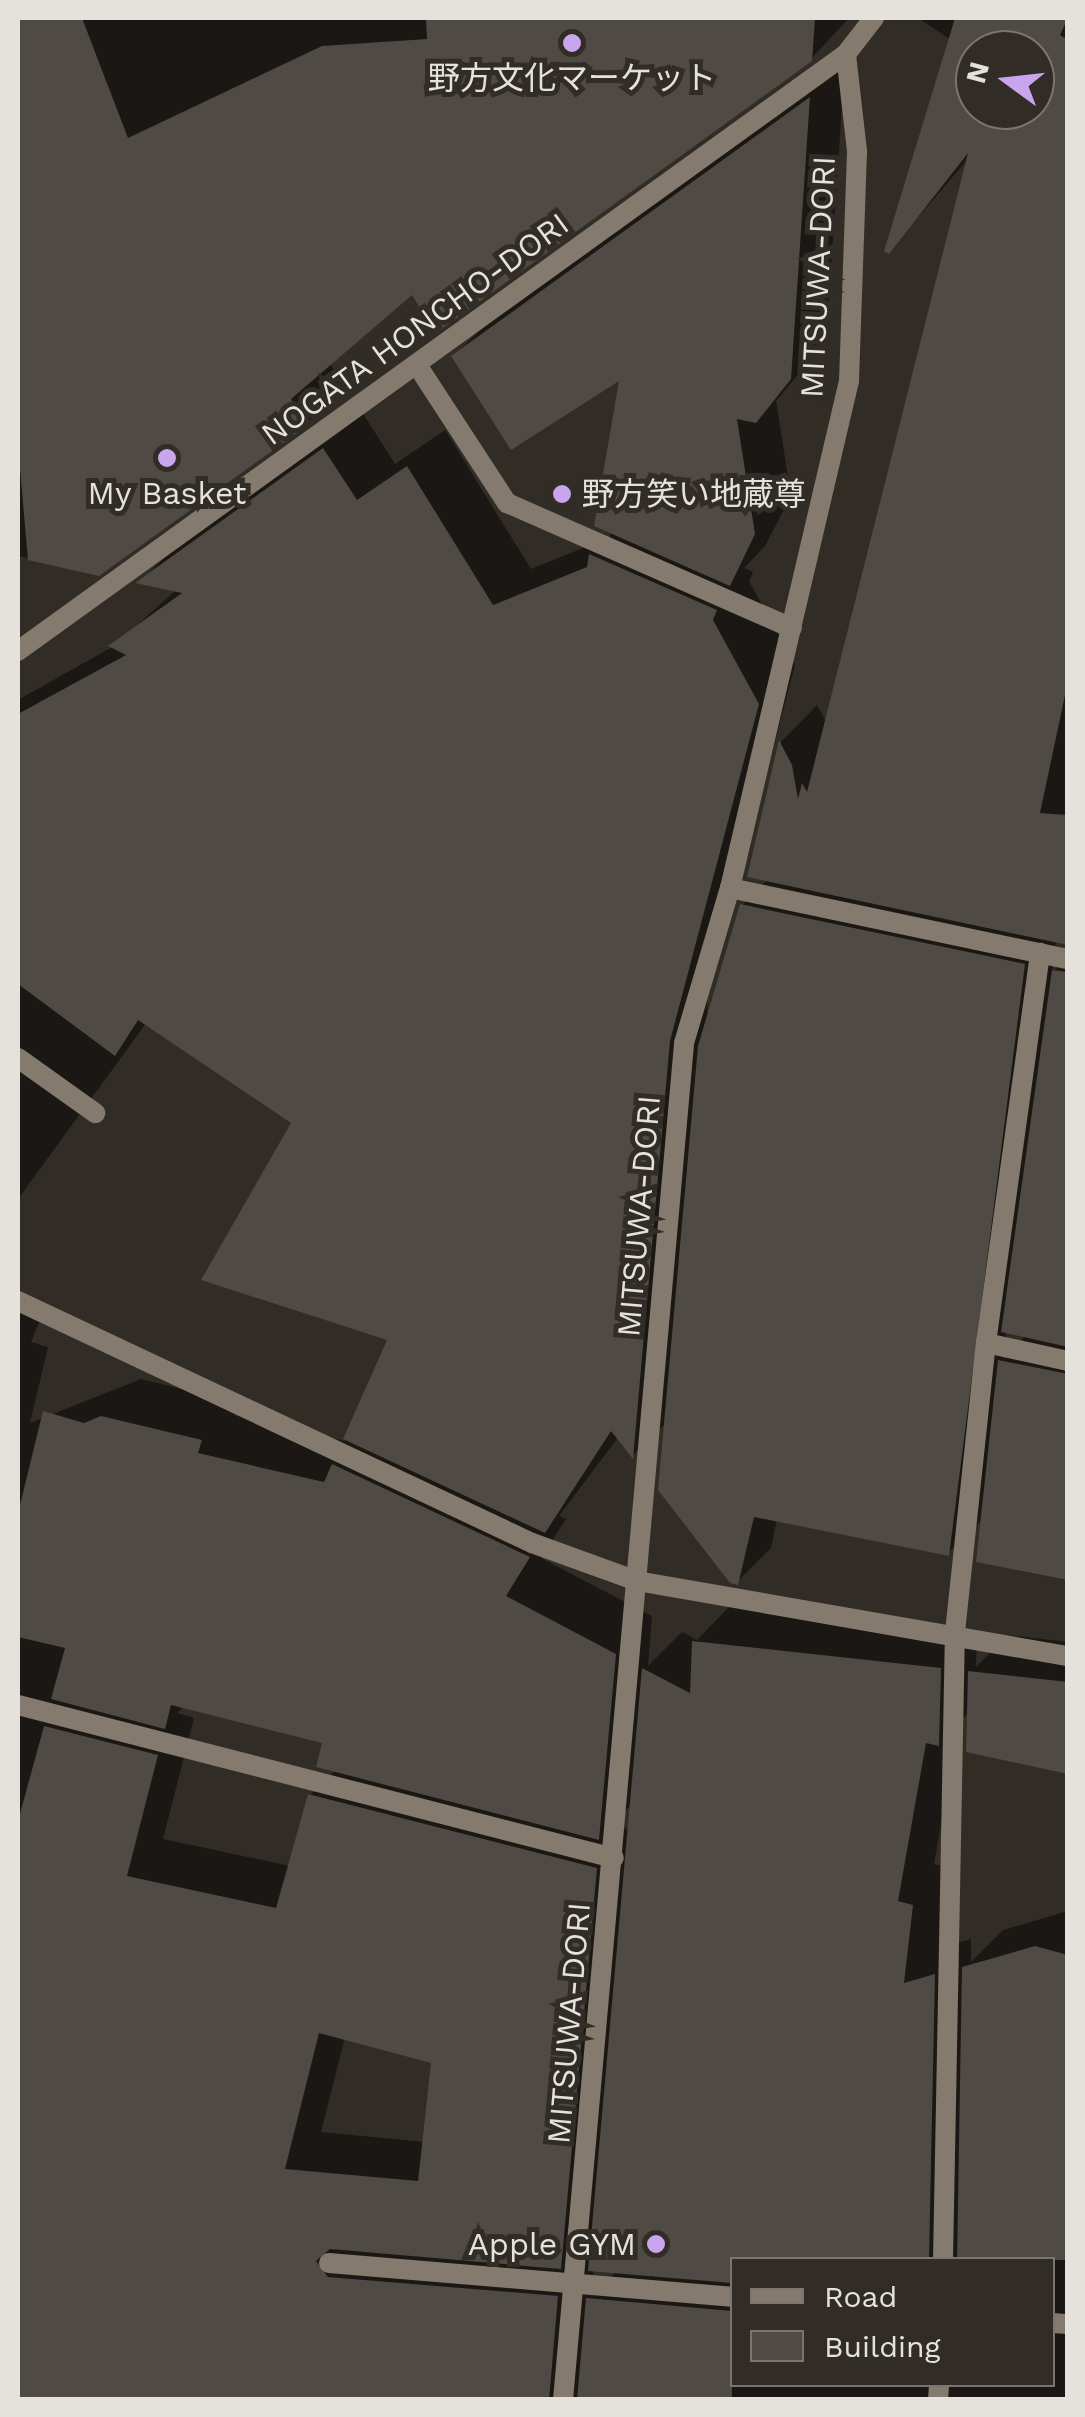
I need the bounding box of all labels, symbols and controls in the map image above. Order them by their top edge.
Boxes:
north arrow [955,30,1055,130]
marker: 野方文化マーケット [561,32,583,54]
text: N [959,58,996,87]
place label: 野方文化マーケット [428,59,716,97]
street label: MITSUWA-DORI [792,155,844,399]
street label: NOGATA HONCHO-DORI [253,204,577,454]
marker: My Basket [156,447,178,469]
place label: My Basket [87,474,247,512]
place label: 野方笑い地蔵尊 [582,475,806,513]
marker: 野方笑い地蔵尊 [551,483,573,505]
street label: MITSUWA-DORI [609,1094,669,1338]
street label: MITSUWA-DORI [539,1901,599,2145]
place label: Apple GYM [468,2225,636,2263]
marker: Apple GYM [645,2233,667,2255]
legend [730,2257,1055,2387]
text: Road [824,2279,897,2314]
text: Building [824,2329,941,2364]

